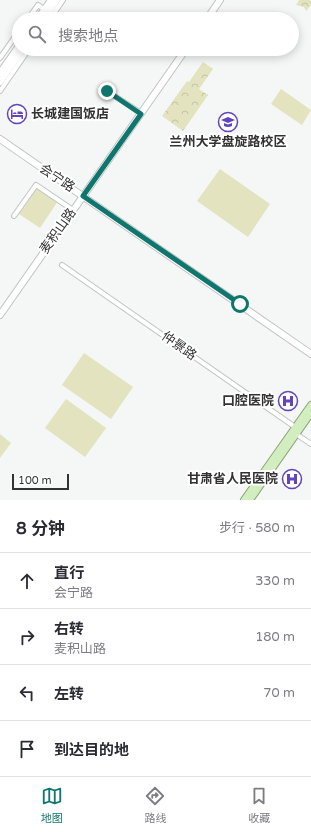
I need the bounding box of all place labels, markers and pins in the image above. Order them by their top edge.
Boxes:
hotel icon: 长城建国饭店 [6,103,28,125]
place label: 长城建国饭店 [31,106,109,122]
school or university icon: 兰州大学盘旋路校区 [217,111,239,133]
place label: 兰州大学盘旋路校区 [169,134,287,150]
hospital icon: 口腔医院 [277,390,299,412]
place label: 口腔医院 [222,393,274,409]
hospital icon: 甘肃省人民医院 [281,468,303,490]
place label: 甘肃省人民医院 [187,471,278,487]

